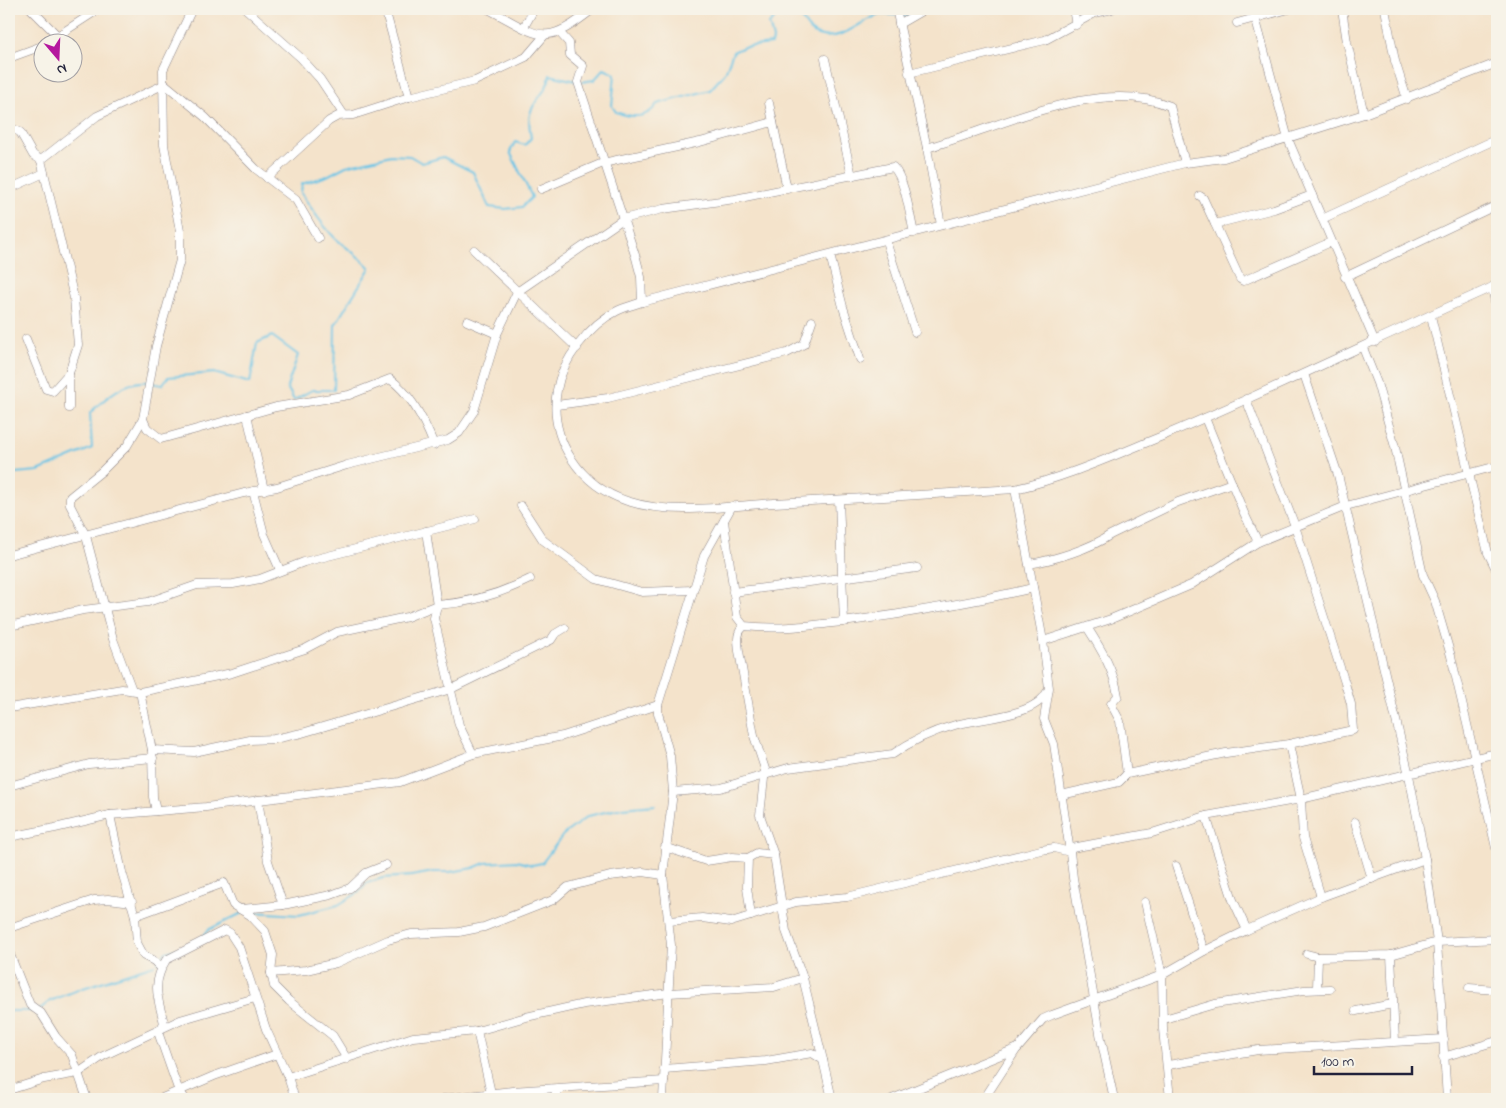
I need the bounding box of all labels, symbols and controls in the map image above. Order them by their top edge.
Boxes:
north arrow [32,32,82,82]
text: N [54,57,70,80]
scale bar [1314,1043,1411,1075]
text: 100 m [1321,1051,1354,1073]

